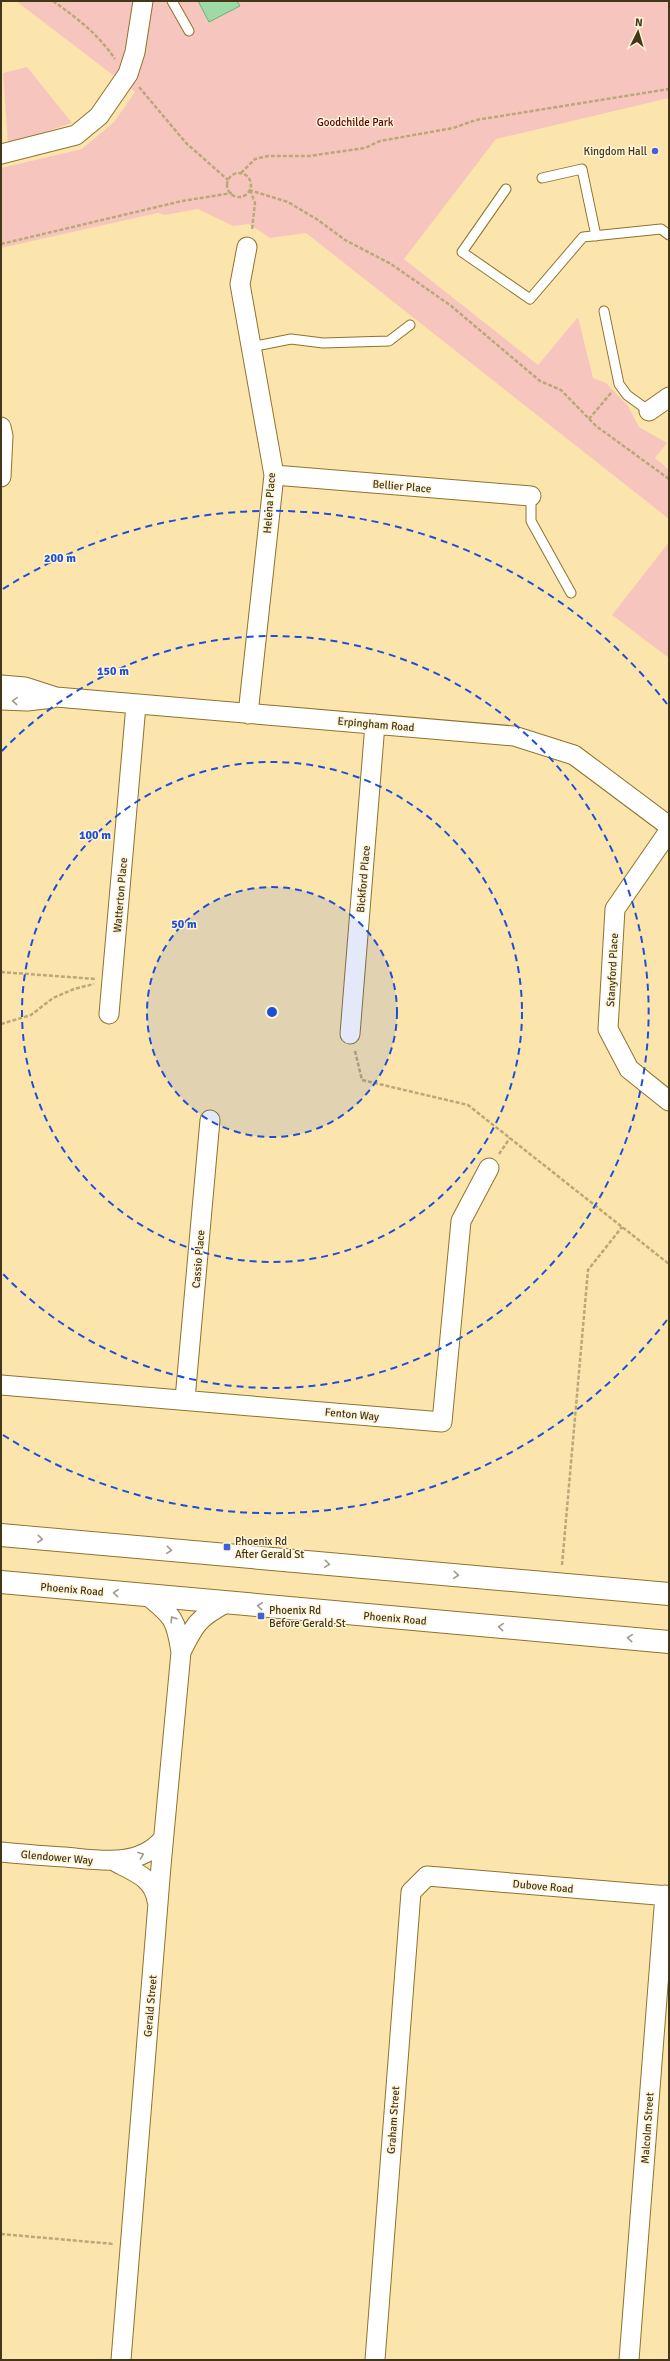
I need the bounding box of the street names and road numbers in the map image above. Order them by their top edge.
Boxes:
street label: Helena Place [261,472,278,534]
street label: Bellier Place [372,477,432,496]
street label: Erpingham Road [337,715,415,734]
street label: Bickford Place [354,845,373,913]
street label: Watterton Place [111,857,130,933]
street label: Stanyford Place [604,933,621,1007]
street label: Cassio Place [189,1229,208,1289]
street label: Fenton Way [324,1406,380,1423]
street label: Phoenix Road [40,1580,104,1599]
street label: Phoenix Road [363,1609,427,1628]
street label: Glendower Way [20,1848,94,1867]
street label: Dubove Road [512,1877,574,1896]
street label: Gerald Street [141,1974,160,2038]
street label: Graham Street [385,2086,402,2154]
street label: Malcolm Street [639,2092,656,2164]

